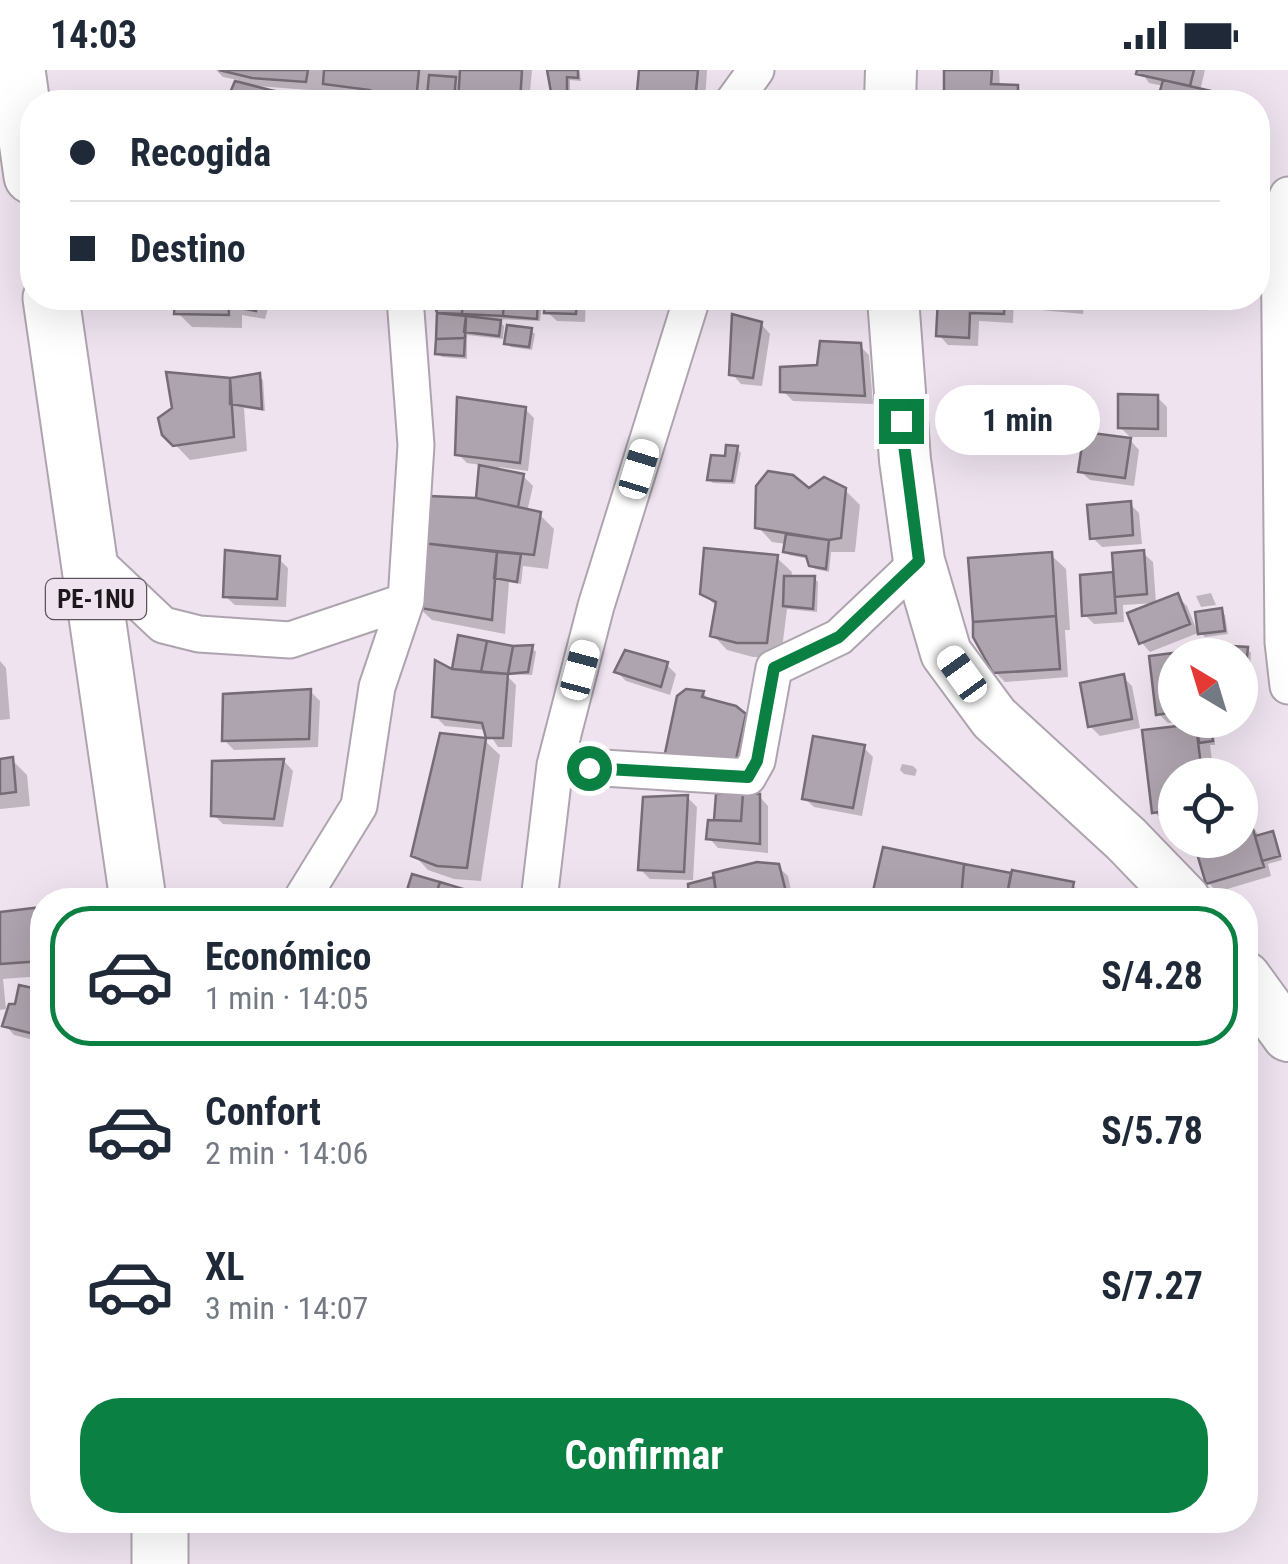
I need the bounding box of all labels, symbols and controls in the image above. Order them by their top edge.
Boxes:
text: 14:03 [50,13,137,57]
text: Recogida [130,131,271,175]
text: Destino [130,227,246,271]
callout: 1 min [936,386,1101,456]
route end [879,399,924,444]
text: 1 min [982,401,1053,439]
car [616,436,662,502]
road number: PE-1NU [46,579,146,619]
car [558,637,602,703]
north arrow [1158,638,1258,738]
map controls [1158,638,1258,858]
car [932,641,992,707]
route start [567,746,612,791]
button: locate [1158,758,1258,858]
icon: car [85,931,175,1021]
text: Económico [205,935,371,979]
text: S/4.28 [1101,954,1203,998]
text: 1 min · 14:05 [205,979,368,1017]
icon: car [85,1086,175,1176]
text: Confort [205,1090,321,1134]
text: S/5.78 [1101,1109,1203,1153]
text: 2 min · 14:06 [205,1134,368,1172]
icon: car [85,1241,175,1331]
text: XL [205,1245,244,1289]
text: S/7.27 [1101,1264,1203,1308]
text: 3 min · 14:07 [205,1289,368,1327]
button: Confirmar [80,1398,1208,1513]

